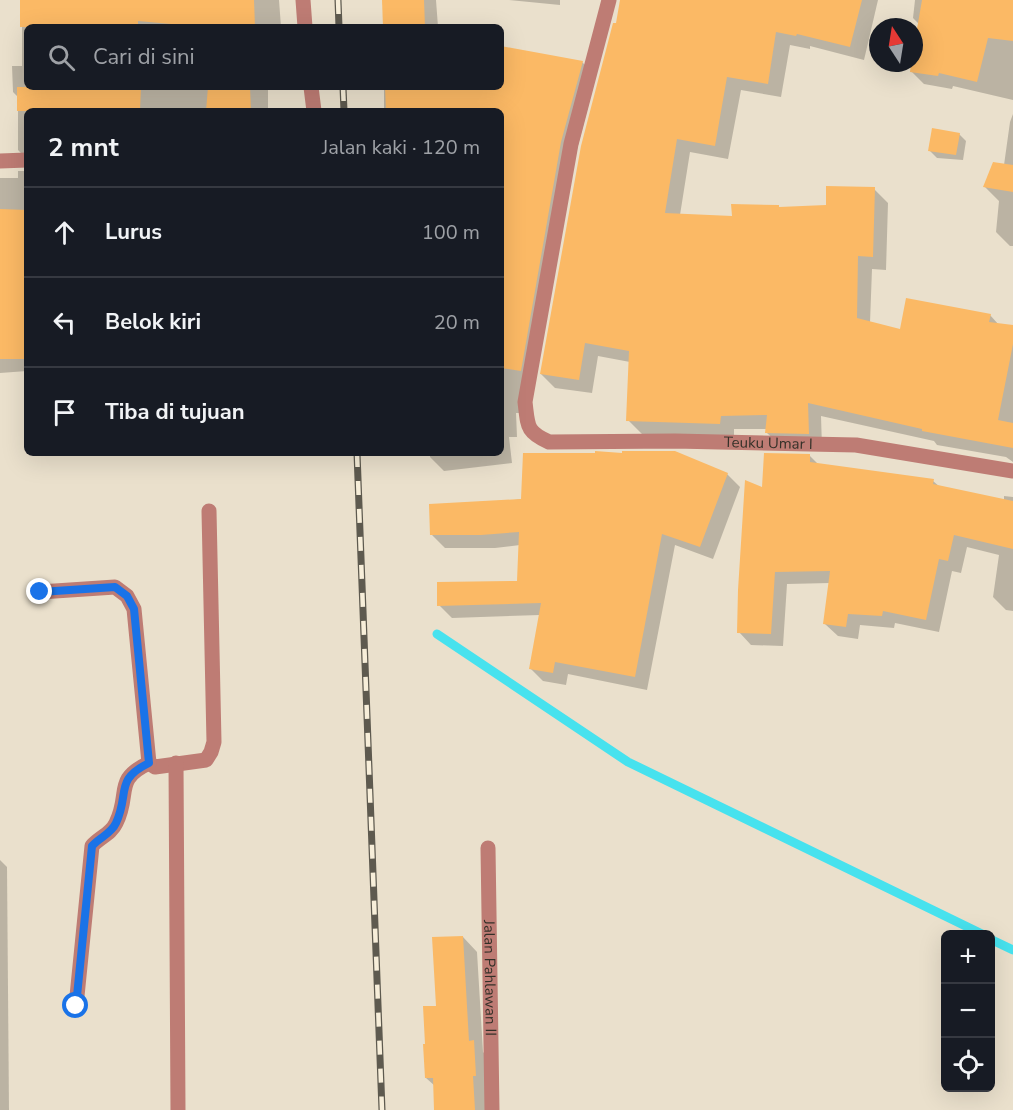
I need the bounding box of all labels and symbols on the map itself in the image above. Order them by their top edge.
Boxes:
north arrow [869,18,923,72]
street label: Teuku Umar I [724,432,813,454]
route end [26,578,52,604]
street label: Jalan Pahlawan II [479,919,501,1036]
route start [62,992,88,1018]

